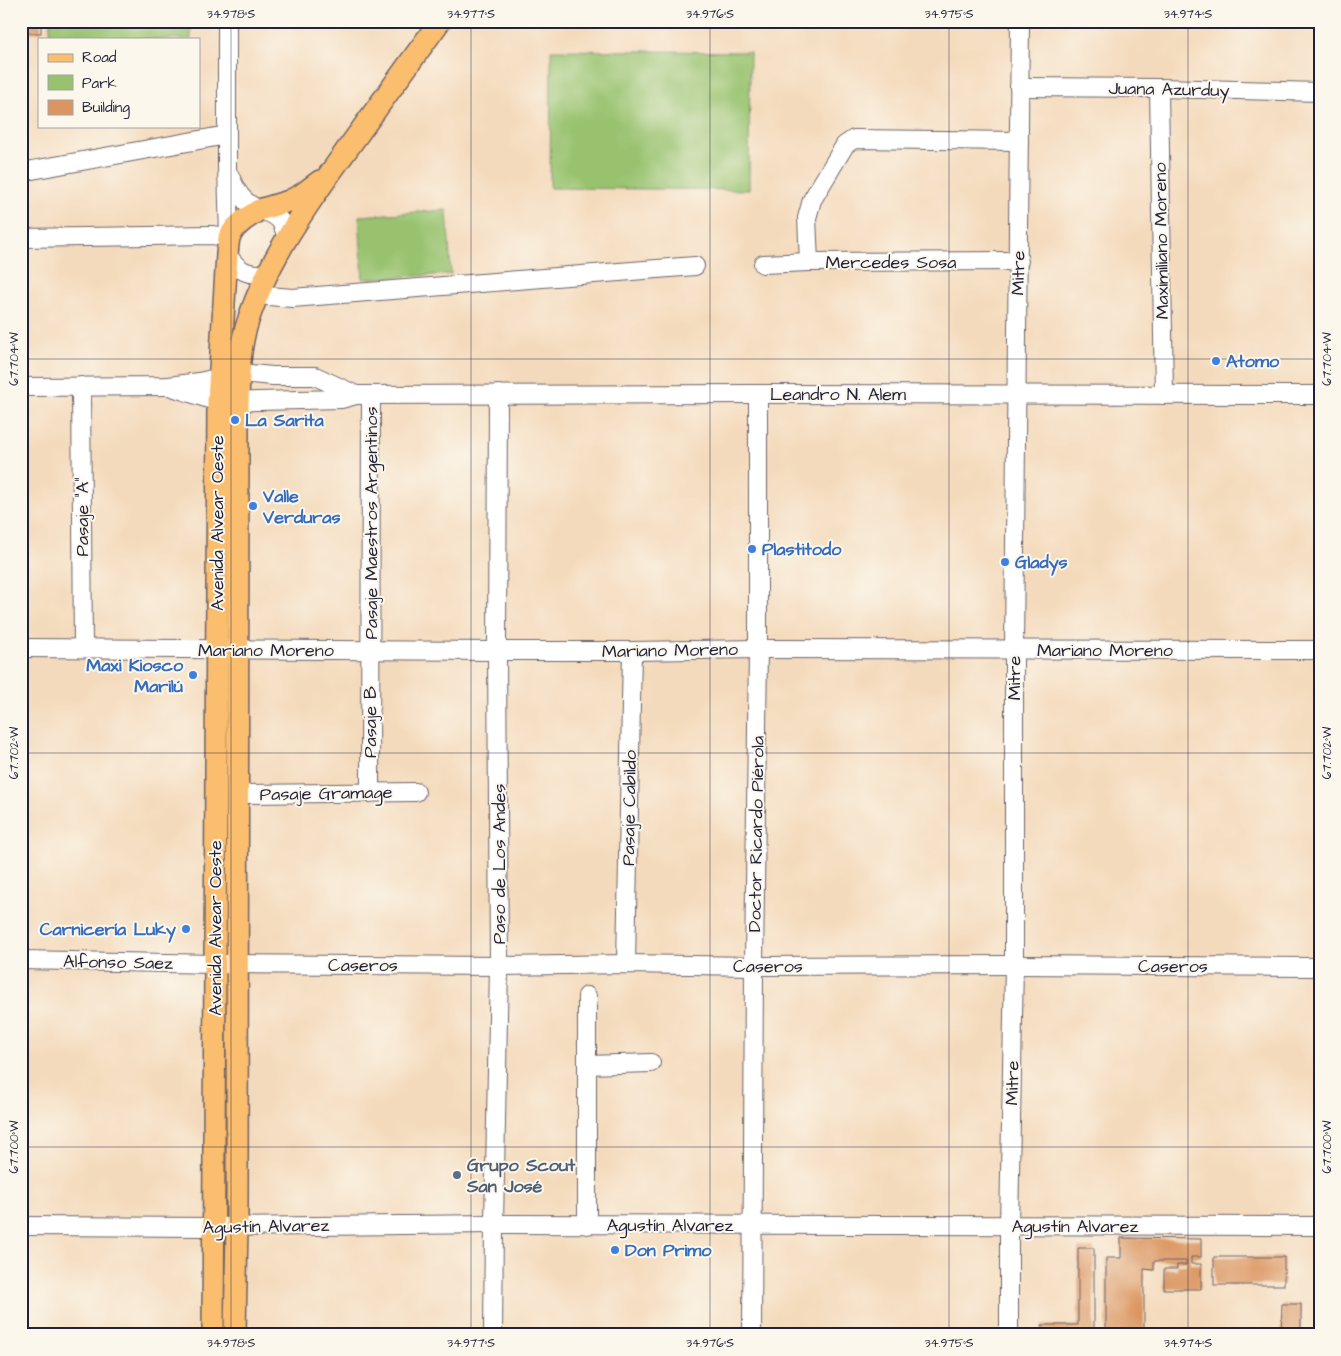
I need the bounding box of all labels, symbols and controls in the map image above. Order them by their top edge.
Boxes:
text: 34.978°S [207,6,255,23]
text: 34.977°S [447,6,495,23]
text: 34.976°S [686,6,734,23]
text: 34.975°S [924,6,974,23]
text: 34.974°S [1164,6,1213,23]
legend [38,38,200,128]
text: Road [82,47,117,68]
text: Park [82,73,117,94]
street label: Juana Azurduy [1108,76,1230,104]
text: Building [82,97,130,119]
street label: Maximiliano Moreno [1148,162,1175,320]
street label: Mercedes Sosa [826,250,956,275]
street label: Mitre [1006,250,1031,296]
text: 67.704°W [6,331,23,386]
text: 67.704°W [1319,331,1336,386]
place label: Atomo [1226,349,1280,374]
marker: Atomo [1210,355,1222,367]
street label: Leandro N. Alem [770,382,906,407]
street label: Pasaje Maestros Argentinos [359,406,385,640]
place label: La Sarita [245,408,324,433]
marker: La Sarita [229,414,241,426]
street label: Avenida Alvear Oeste [205,435,230,611]
street label: Pasaje "A" [70,477,95,557]
place label: Valle Verduras [262,484,340,530]
marker: Valle Verduras [247,500,259,512]
place label: Plastitodo [762,537,842,562]
marker: Plastitodo [746,543,758,555]
place label: Gladys [1015,550,1068,576]
marker: Gladys [999,556,1011,568]
street label: Mariano Moreno [602,637,738,664]
street label: Mariano Moreno [198,638,334,663]
street label: Mariano Moreno [1037,638,1173,663]
place label: Maxi Kiosco Marilú [86,653,184,699]
street label: Mitre [1002,655,1027,700]
marker: Maxi Kiosco Marilú [187,669,199,681]
street label: Pasaje B [358,686,383,758]
text: 67.702°W [6,726,23,779]
text: 67.702°W [1319,726,1336,779]
street label: Doctor Ricardo Piérola [742,736,771,932]
street label: Pasaje Cabildo [616,750,643,866]
street label: Pasaje Gramage [259,780,393,808]
street label: Paso de Los Andes [487,784,512,944]
street label: Avenida Alvear Oeste [203,840,228,1016]
place label: Carnicería Luky [40,917,176,943]
marker: Carnicería Luky [180,923,192,935]
street label: Alfonso Saez [63,949,173,976]
street label: Caseros [328,953,398,978]
street label: Caseros [733,954,803,979]
street label: Caseros [1138,954,1208,979]
street label: Mitre [1000,1060,1025,1106]
text: 67.700°W [6,1120,23,1174]
text: 67.700°W [1319,1120,1336,1174]
place label: Grupo Scout San José [466,1153,576,1199]
marker: Grupo Scout San José [451,1169,463,1181]
street label: Agustín Alvarez [202,1213,330,1241]
street label: Agustín Alvarez [607,1213,733,1239]
street label: Agustín Alvarez [1012,1214,1138,1240]
place label: Don Primo [625,1238,712,1263]
marker: Don Primo [609,1244,621,1256]
text: 34.978°S [207,1335,255,1352]
text: 34.977°S [447,1335,495,1352]
text: 34.976°S [686,1335,734,1352]
text: 34.975°S [924,1335,974,1352]
text: 34.974°S [1164,1335,1213,1352]

